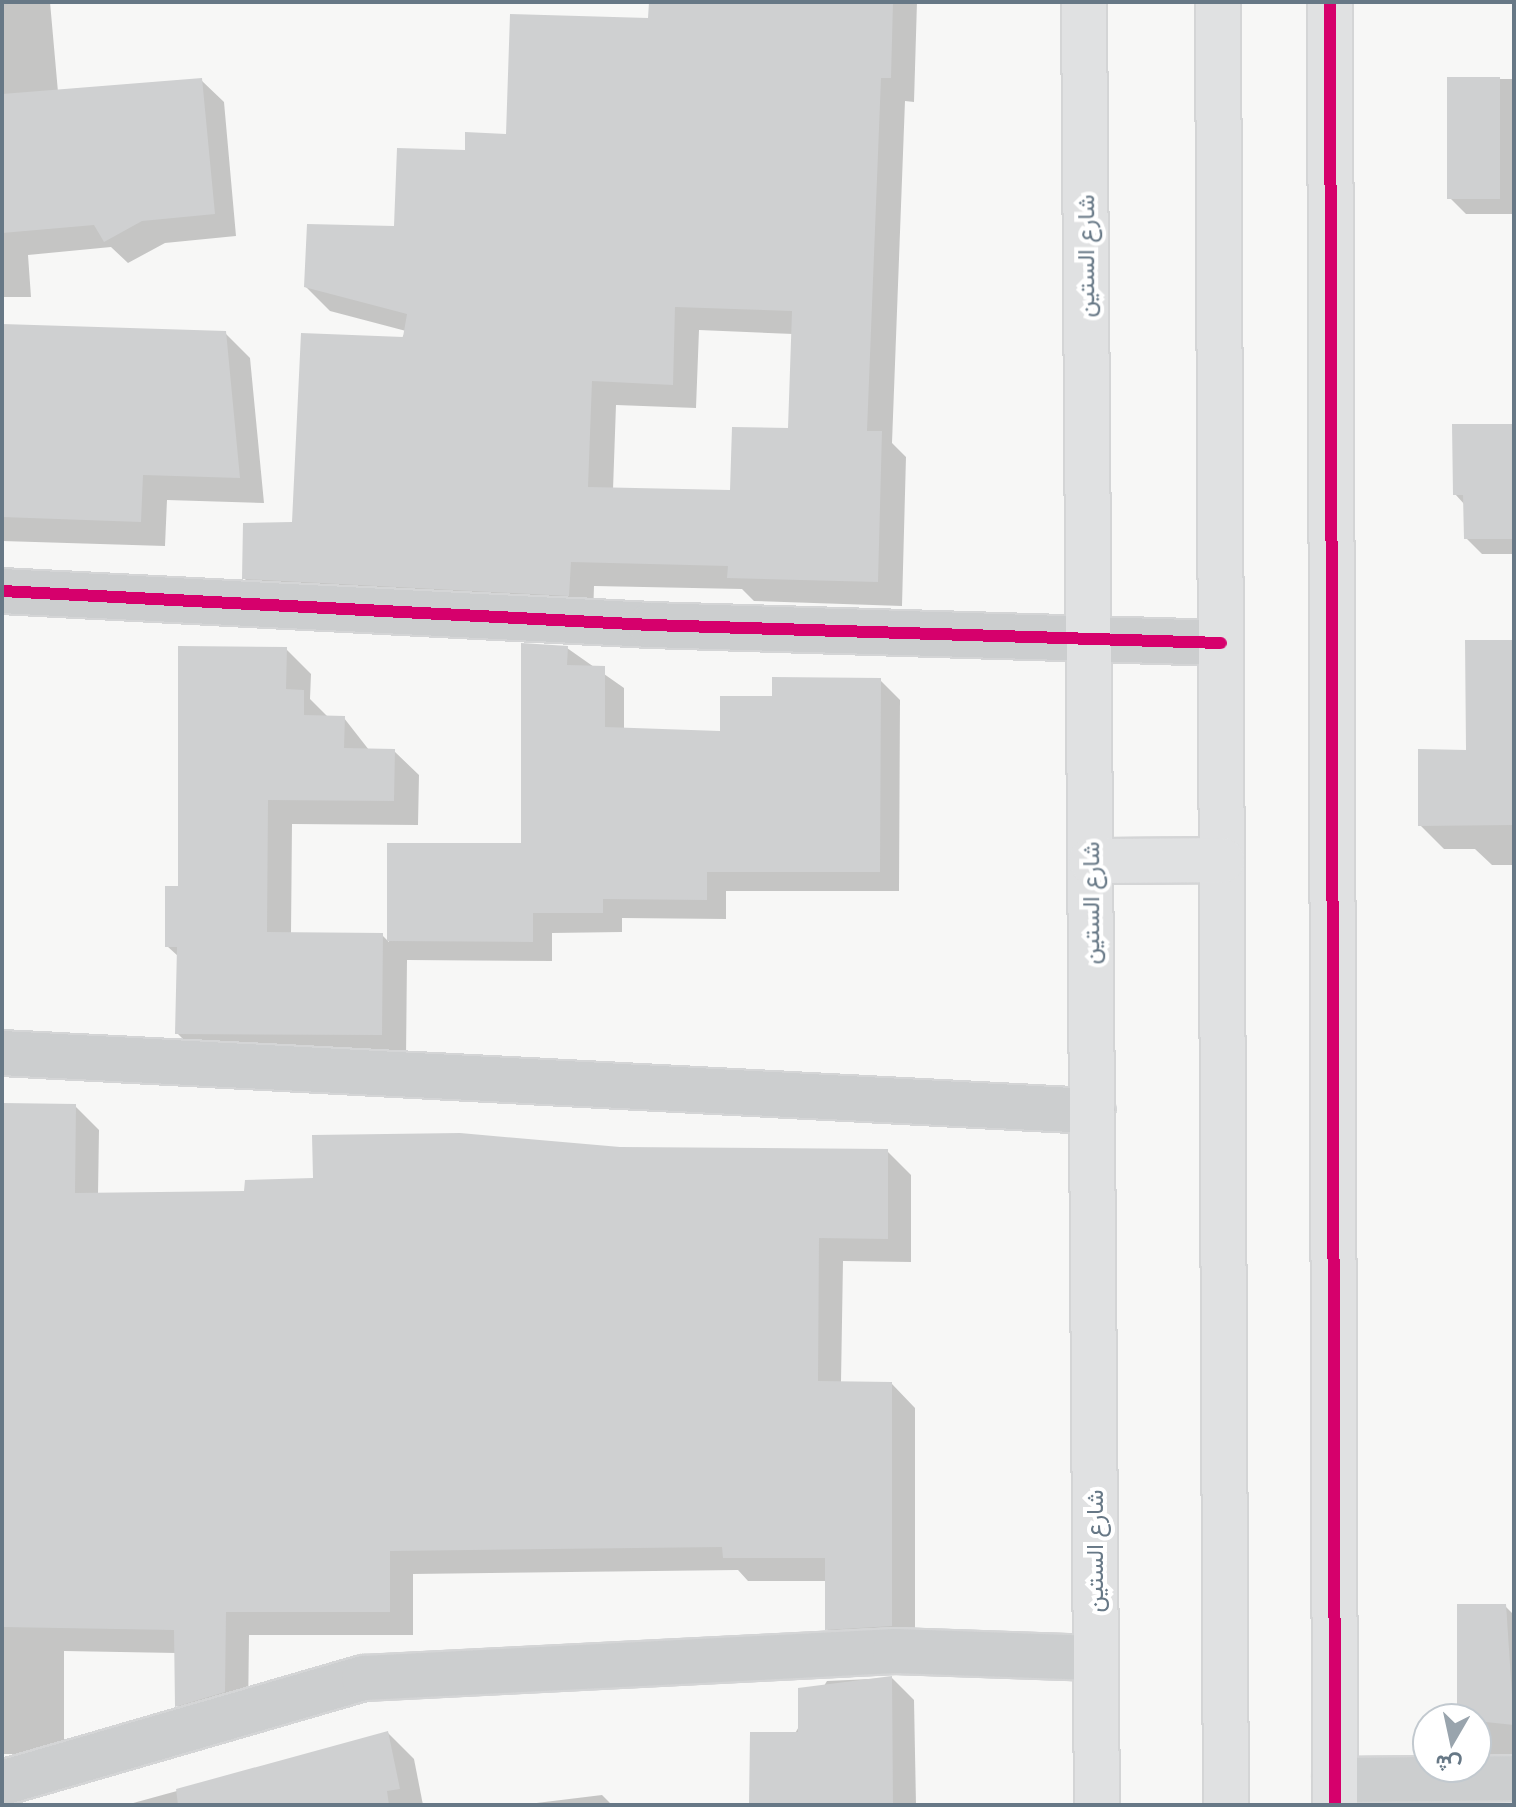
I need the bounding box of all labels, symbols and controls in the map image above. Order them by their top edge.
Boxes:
street label: شارع الستين [1072,195,1100,317]
street label: شارع الستين [1077,842,1105,964]
street label: شارع الستين [1081,1490,1109,1612]
north arrow [1412,1703,1492,1783]
text: ش [1433,1749,1464,1781]

